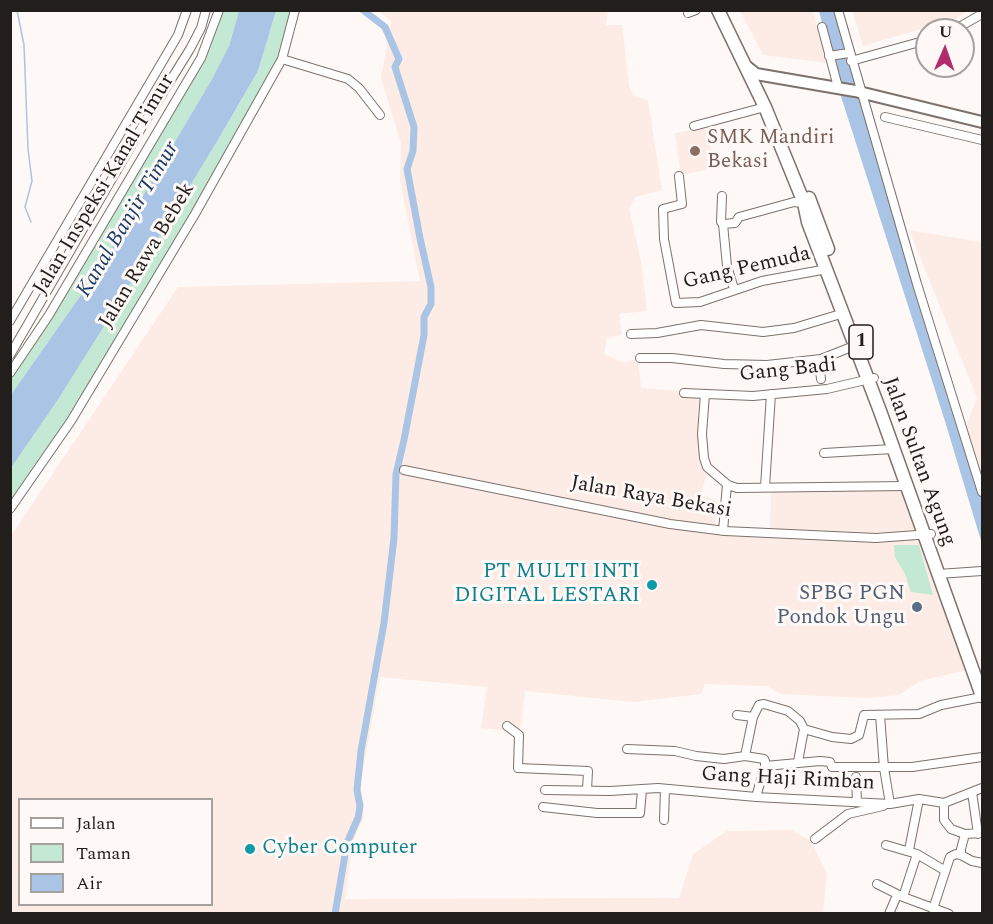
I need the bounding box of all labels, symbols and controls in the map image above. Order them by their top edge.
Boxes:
north arrow [915,18,975,78]
text: U [938,20,953,44]
street label: Jalan Inspeksi Kanal Timur [29,70,181,300]
place label: SMK Mandiri Bekasi [707,126,834,176]
water label: Kanal Banjir Timur [72,137,186,303]
marker: SMK Mandiri Bekasi [688,144,702,158]
street label: Jalan Rawa Bebek [95,179,201,333]
street label: Gang Pemuda [681,242,813,296]
road number: 1 [849,325,873,359]
street label: Gang Badi [738,353,838,389]
street label: Jalan Sultan Agung [876,374,960,550]
street label: Jalan Raya Bekasi [569,471,733,525]
place label: PT MULTI INTI DIGITAL LESTARI [454,560,640,610]
marker: PT MULTI INTI DIGITAL LESTARI [645,578,659,592]
place label: SPBG PGN Pondok Ungu [776,582,905,632]
marker: SPBG PGN Pondok Ungu [910,600,924,614]
street label: Gang Haji Rimban [701,763,875,797]
legend [18,798,213,906]
text: Jalan [76,810,116,837]
place label: Cyber Computer [262,836,417,862]
text: Taman [76,840,131,867]
marker: Cyber Computer [243,842,257,856]
text: Air [76,870,102,897]

